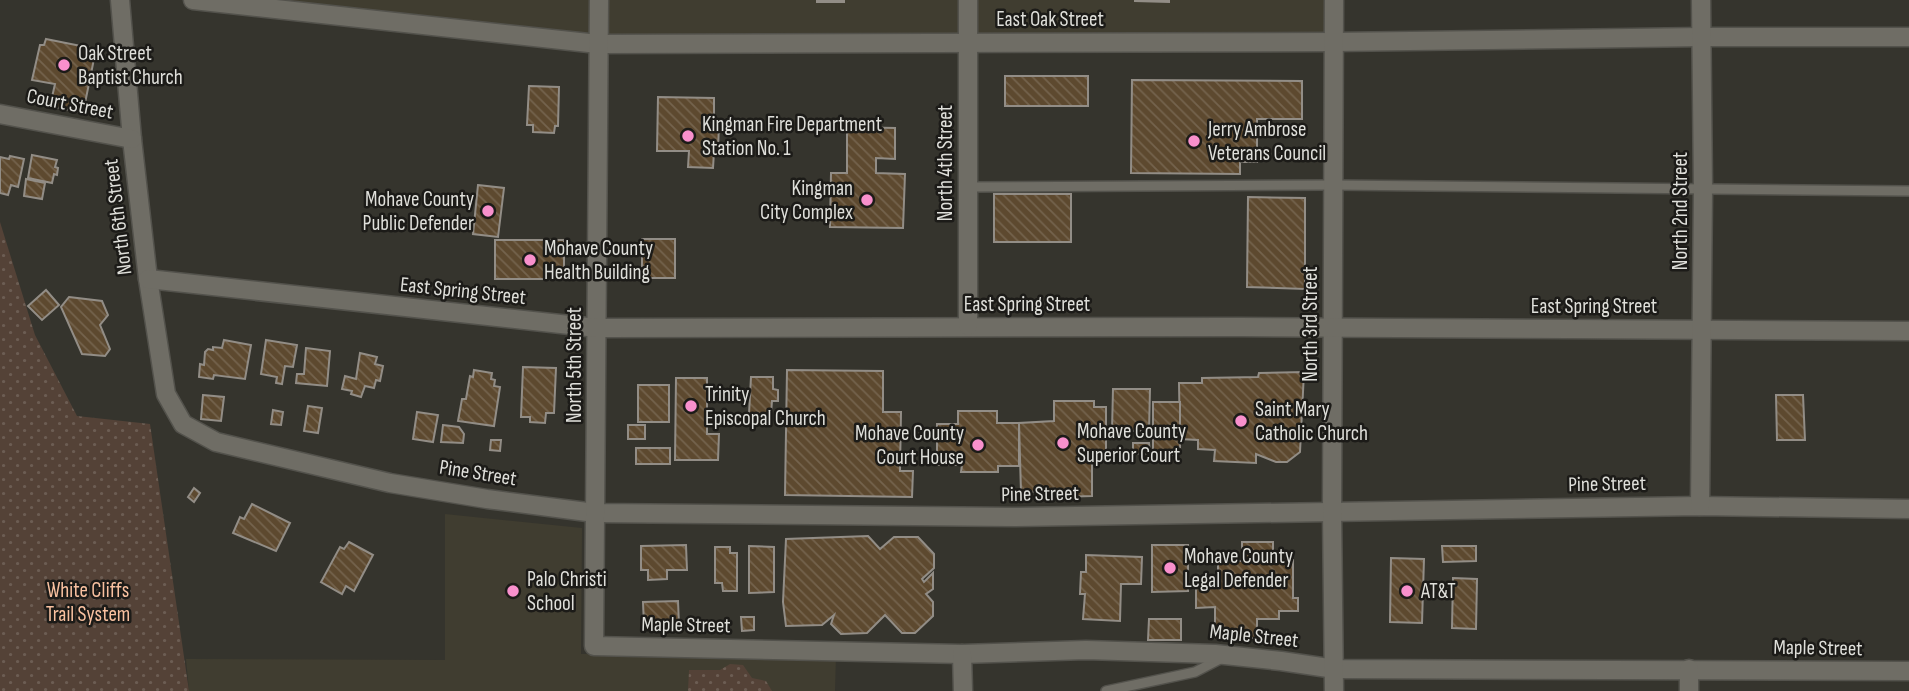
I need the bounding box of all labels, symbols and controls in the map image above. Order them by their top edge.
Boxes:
street label: East Oak Street [996,7,1104,32]
place label: Oak Street Baptist Church [78,41,183,90]
marker: Oak Street Baptist Church [56,57,72,73]
street label: Court Street [25,83,115,125]
street label: North 4th Street [933,105,958,221]
place label: Kingman Fire Department Station No. 1 [702,112,882,161]
place label: Jerry Ambrose Veterans Council [1207,117,1326,166]
marker: Kingman Fire Department Station No. 1 [680,128,696,144]
marker: Jerry Ambrose Veterans Council [1186,133,1202,149]
street label: North 2nd Street [1668,152,1693,270]
street label: North 6th Street [98,158,138,276]
place label: Kingman City Complex [760,176,853,225]
place label: Mohave County Public Defender [363,187,474,236]
marker: Kingman City Complex [859,192,875,208]
marker: Mohave County Public Defender [480,203,496,219]
place label: Mohave County Health Building [544,236,653,285]
marker: Mohave County Health Building [522,252,538,268]
street label: North 3rd Street [1298,266,1323,382]
street label: East Spring Street [399,272,527,310]
street label: East Spring Street [964,292,1090,317]
street label: East Spring Street [1531,294,1657,319]
street label: North 5th Street [562,307,587,423]
place label: Trinity Episcopal Church [705,382,826,431]
place label: Saint Mary Catholic Church [1255,397,1368,446]
marker: Trinity Episcopal Church [683,398,699,414]
marker: Saint Mary Catholic Church [1233,413,1249,429]
place label: Mohave County Superior Court [1077,419,1186,468]
place label: Mohave County Court House [855,421,964,470]
marker: Mohave County Superior Court [1055,435,1071,451]
marker: Mohave County Court House [970,437,986,453]
street label: Pine Street [438,455,518,491]
street label: Pine Street [1568,471,1646,497]
street label: Pine Street [1001,481,1079,507]
place label: Mohave County Legal Defender [1184,544,1293,593]
marker: Mohave County Legal Defender [1162,560,1178,576]
place label: Palo Christi School [527,567,607,616]
park label: White Cliffs Trail System [46,578,130,627]
place label: AT&T [1420,579,1456,604]
marker: Palo Christi School [505,583,521,599]
marker: AT&T [1399,583,1415,599]
street label: Maple Street [641,612,731,638]
street label: Maple Street [1208,619,1300,653]
street label: Maple Street [1773,635,1863,661]

